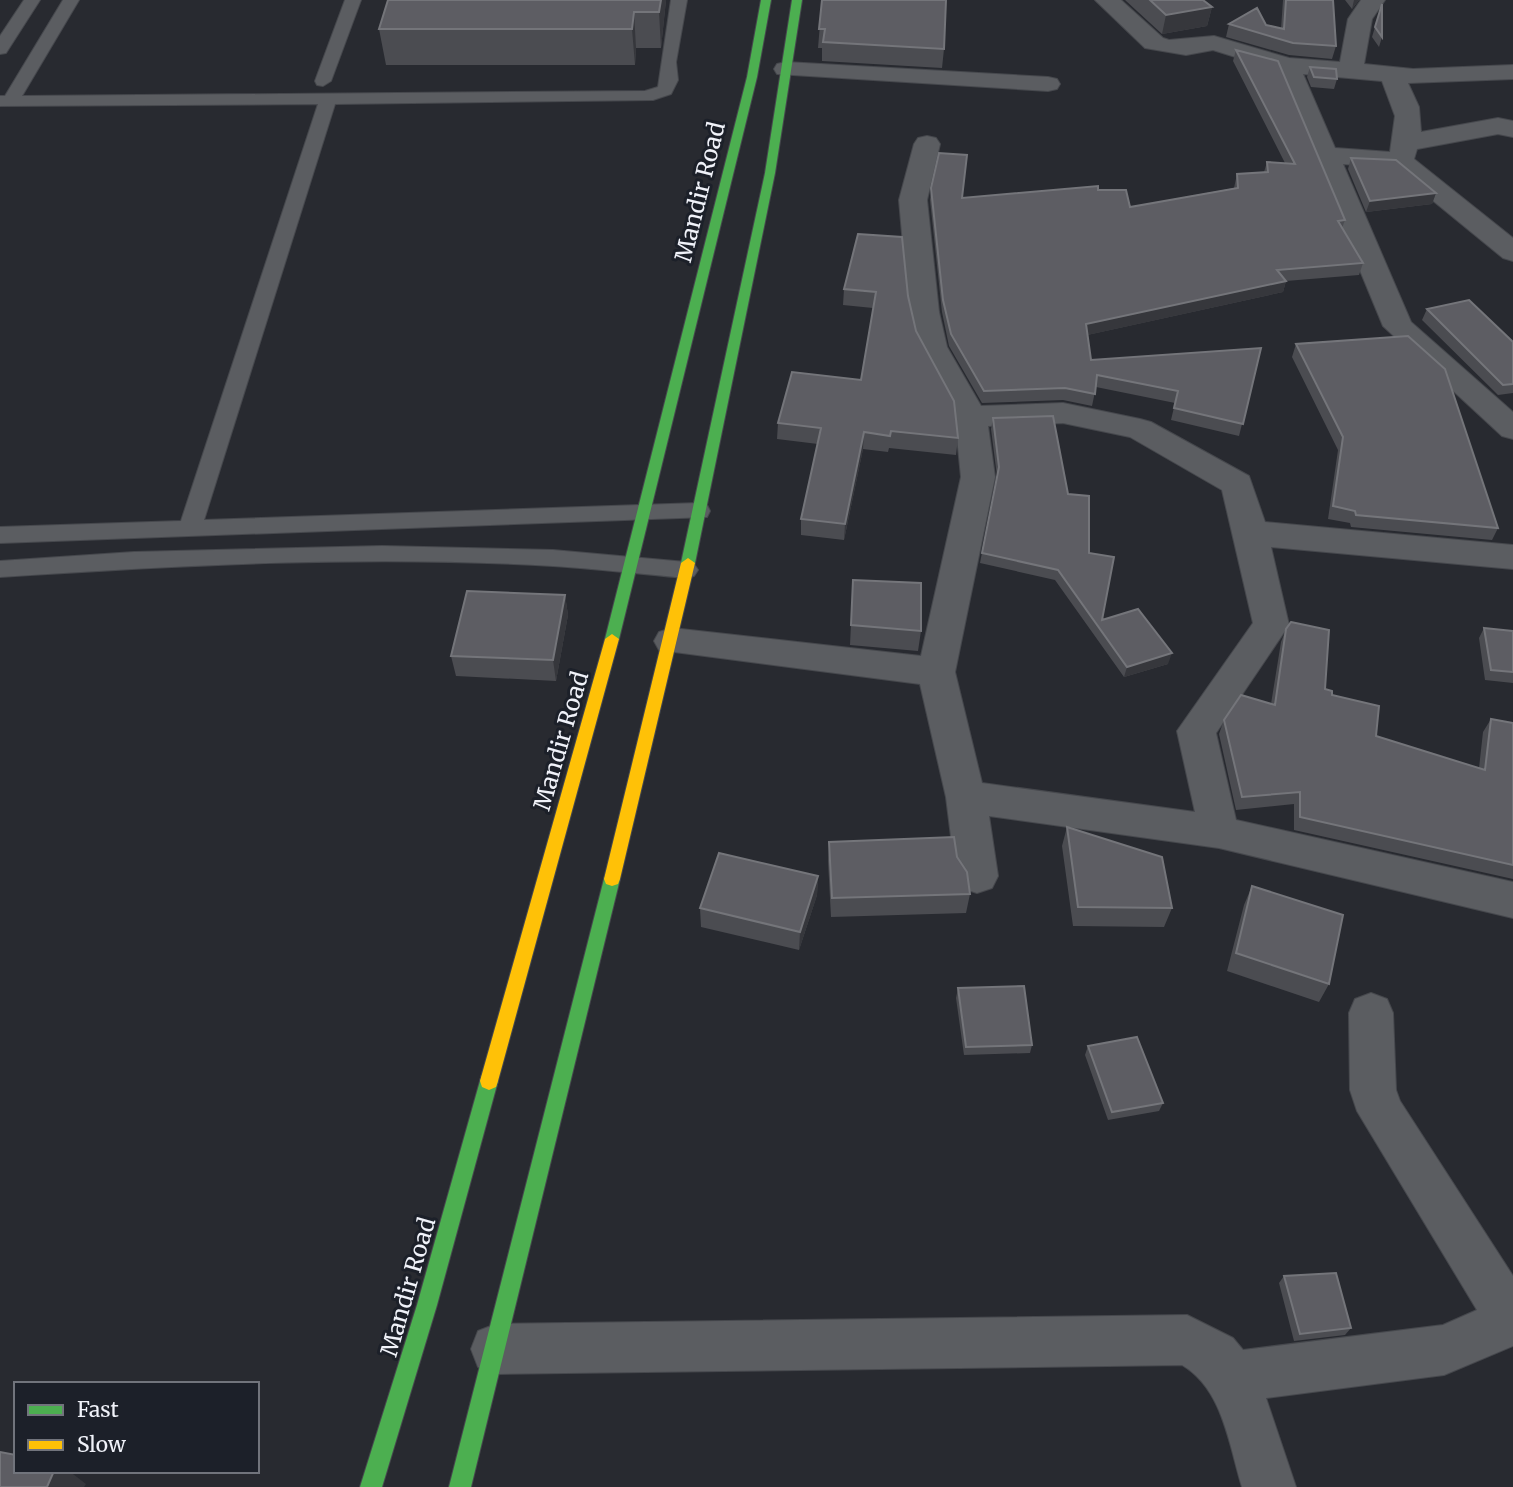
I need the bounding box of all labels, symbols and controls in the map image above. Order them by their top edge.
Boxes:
street label: Mandir Road [668,119,731,265]
street label: Mandir Road [527,668,594,814]
street label: Mandir Road [374,1214,441,1360]
legend [14,1382,259,1473]
text: Fast [77,1396,119,1423]
text: Slow [77,1431,126,1458]

